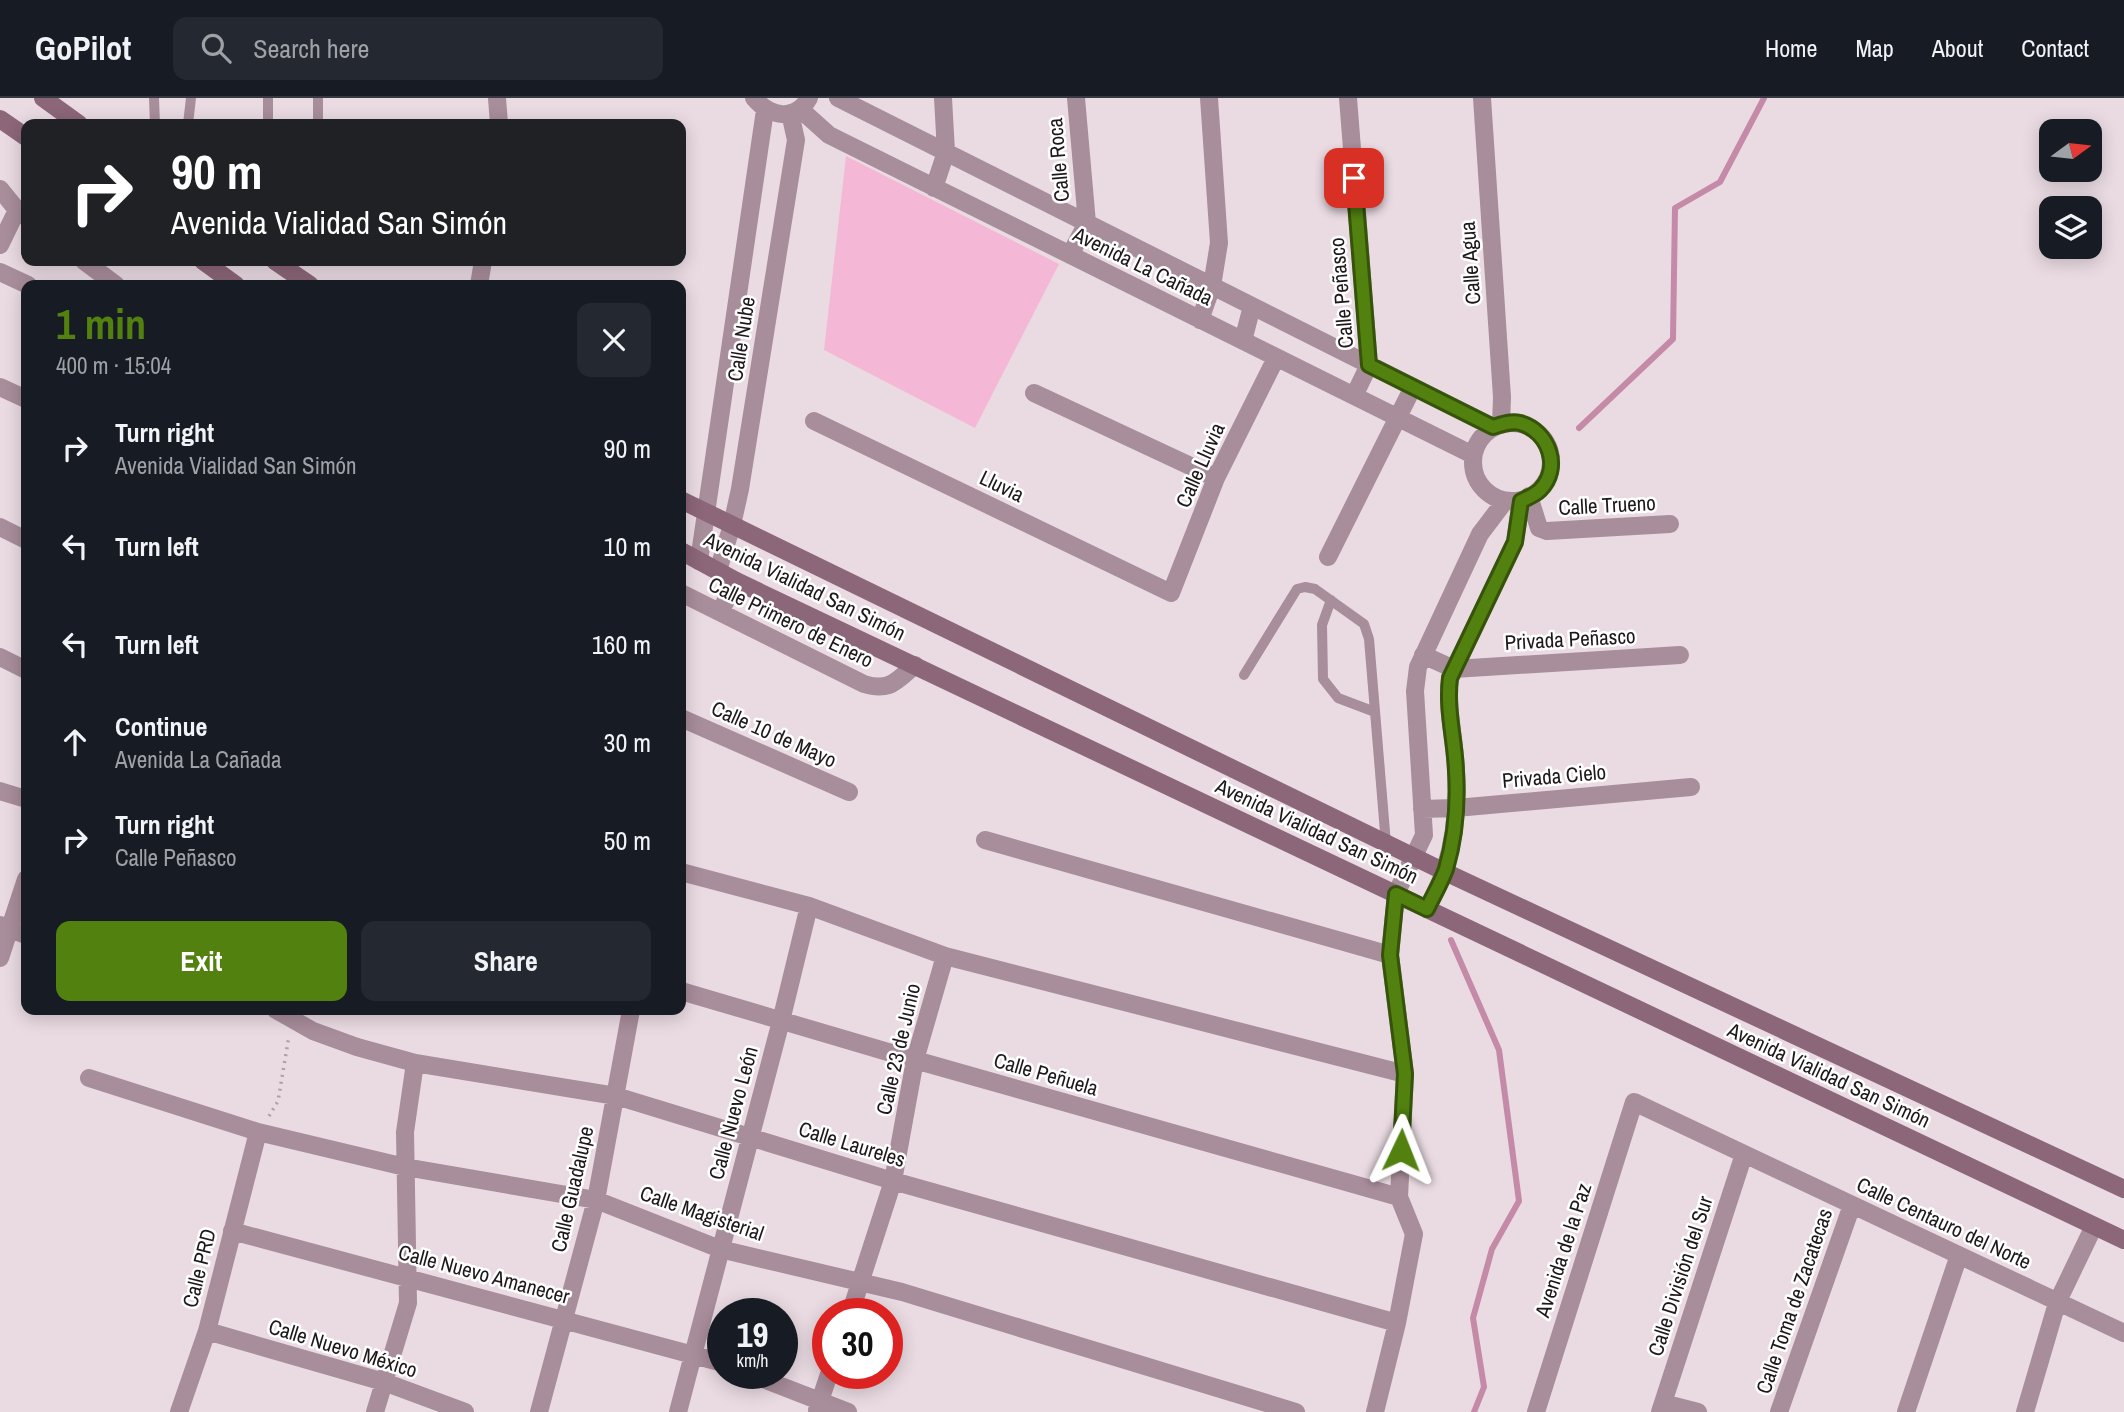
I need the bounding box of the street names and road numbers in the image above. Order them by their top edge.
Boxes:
street label: Calle Roca [1040,116,1076,203]
street label: Avenida La Cañada [1067,219,1218,313]
street label: Calle Agua [1453,220,1487,306]
street label: Calle Peñasco [1322,236,1360,350]
street label: Calle Nube [720,295,762,383]
street label: Calle Lluvia [1168,418,1232,512]
street label: Lluvia [975,463,1029,509]
street label: Calle Trueno [1557,488,1657,522]
street label: Avenida Vialidad San Simón [699,524,910,647]
street label: Calle Primero de Enero [704,570,878,674]
street label: Privada Peñasco [1504,621,1636,657]
street label: Calle 10 de Mayo [707,693,841,775]
street label: Privada Cielo [1501,757,1607,795]
street label: Avenida Vialidad San Simón [1210,771,1423,891]
street label: Calle 23 de Junio [869,980,927,1118]
street label: Avenida Vialidad San Simón [1722,1015,1935,1135]
street label: Calle Nuevo León [701,1043,765,1183]
street label: Calle Peñuela [990,1045,1102,1103]
street label: Calle Laureles [795,1114,909,1174]
street label: Calle Guadalupe [543,1123,601,1255]
street label: Calle Centauro del Norte [1852,1170,2036,1276]
street label: Calle Magisterial [636,1178,768,1248]
street label: Avenida de la Paz [1527,1179,1598,1322]
street label: Calle División del Sur [1640,1192,1720,1360]
street label: Calle Toma de Zacatecas [1749,1205,1839,1397]
street label: Calle PRD [175,1225,223,1311]
street label: Calle Nuevo Amanecer [395,1237,573,1311]
street label: Calle Nuevo México [265,1312,421,1384]

